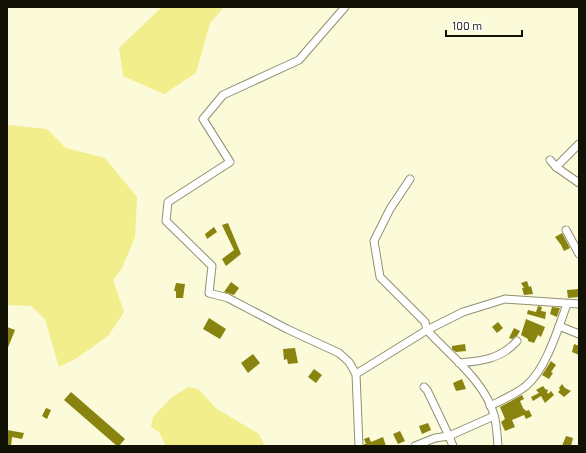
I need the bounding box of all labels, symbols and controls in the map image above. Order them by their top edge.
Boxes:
scale bar [446,12,522,38]
text: 100 m [452,18,482,32]

